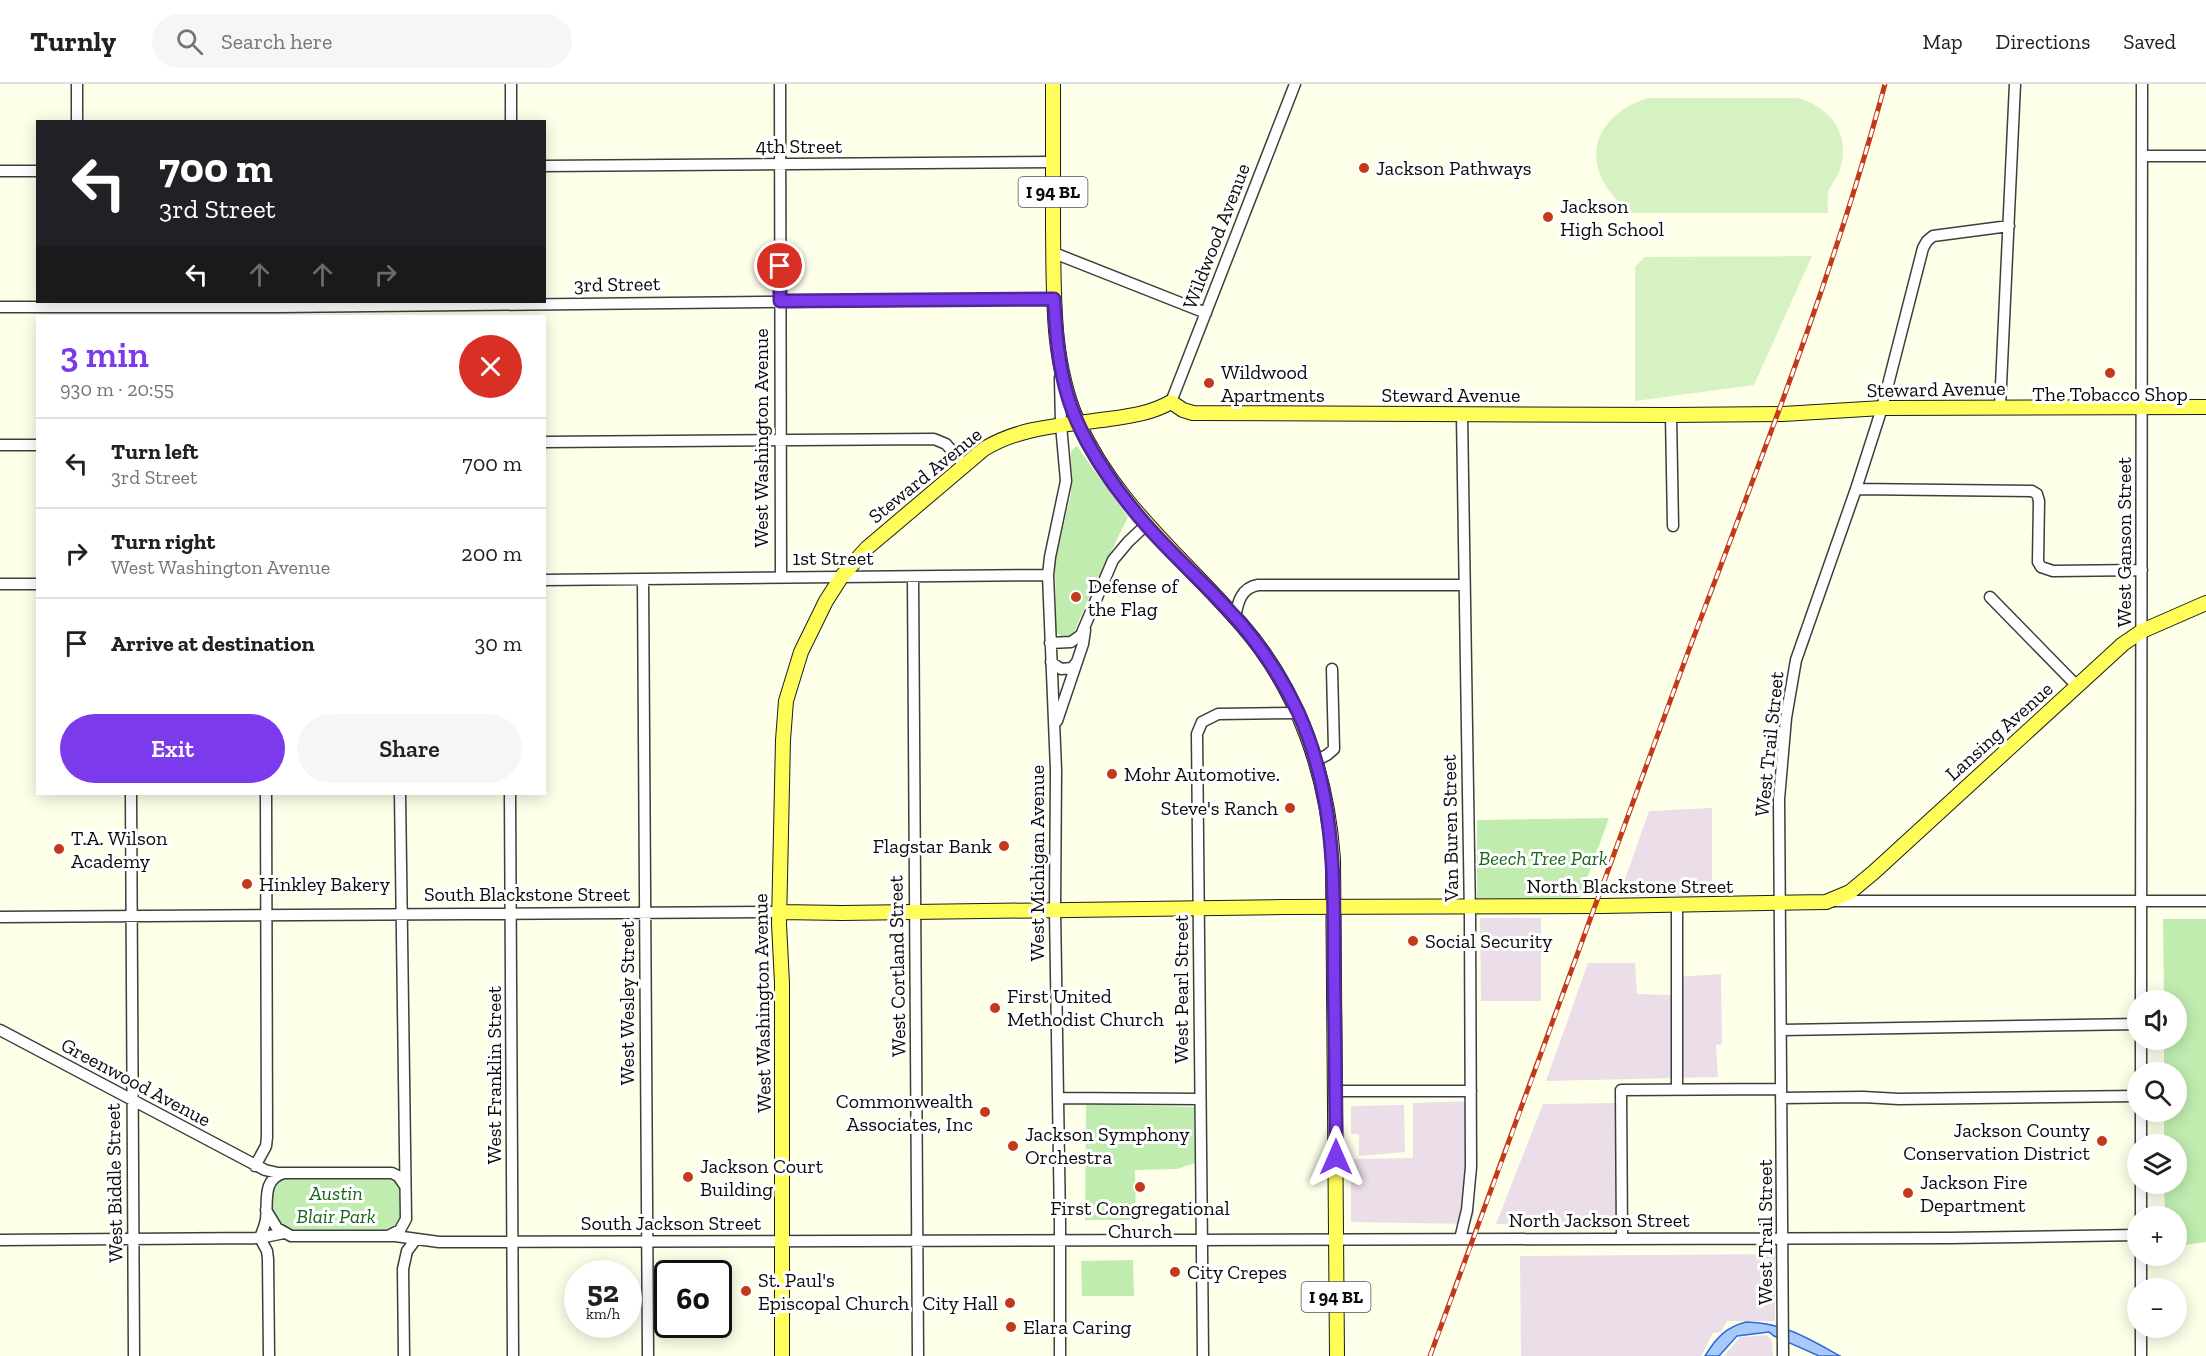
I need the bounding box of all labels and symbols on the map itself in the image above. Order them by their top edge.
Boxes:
street label: 4th Street [756,134,843,158]
place label: Jackson Pathways [1376,156,1531,180]
street label: Wildwood Avenue [1177,160,1255,312]
marker: Jackson Pathways [1357,161,1371,175]
road number: I 94 BL [1018,177,1088,207]
place label: Jackson High School [1560,194,1664,241]
marker: Jackson High School [1541,210,1555,224]
pin [754,240,805,291]
street label: 3rd Street [574,271,661,297]
street label: West Washington Avenue [749,328,773,548]
place label: Wildwood Apartments [1221,360,1325,407]
marker: The Tobacco Shop [2103,366,2117,380]
marker: Wildwood Apartments [1202,376,1216,390]
street label: Steward Avenue [1866,376,2006,402]
place label: The Tobacco Shop [2032,382,2188,406]
street label: Steward Avenue [1382,383,1520,407]
street label: Steward Avenue [863,422,987,528]
street label: West Ganson Street [2112,456,2136,627]
street label: 1st Street [792,546,874,570]
place label: Defense of the Flag [1088,574,1180,621]
marker: Defense of the Flag [1069,590,1083,604]
street label: West Trail Street [1749,670,1789,818]
street label: Lansing Avenue [1940,677,2058,785]
street label: Van Buren Street [1437,754,1463,903]
place label: Mohr Automotive. [1124,762,1280,786]
street label: West Michigan Avenue [1025,765,1049,961]
marker: Mohr Automotive. [1105,767,1119,781]
place label: Steve's Ranch [1161,796,1279,820]
marker: Steve's Ranch [1283,801,1297,815]
place label: T.A. Wilson Academy [71,826,168,873]
place label: Flagstar Bank [873,834,993,858]
marker: Flagstar Bank [997,839,1011,853]
marker: T.A. Wilson Academy [52,842,66,856]
park label: Beech Tree Park [1478,846,1608,870]
place label: Hinkley Bakery [259,872,391,896]
street label: West Cortland Street [883,874,911,1057]
street label: North Blackstone Street [1526,874,1734,898]
marker: Hinkley Bakery [240,877,254,891]
street label: South Blackstone Street [424,882,631,906]
street label: West Washington Avenue [748,893,776,1113]
street label: West Pearl Street [1169,914,1193,1063]
street label: West Wesley Street [615,920,639,1085]
place label: Social Security [1425,929,1553,953]
marker: Social Security [1406,934,1420,948]
place label: First United Methodist Church [1007,984,1165,1031]
street label: West Franklin Street [482,985,506,1164]
marker: First United Methodist Church [988,1001,1002,1015]
street label: Greenwood Avenue [57,1032,215,1132]
place label: Commonwealth Associates, Inc [836,1089,974,1136]
street label: West Biddle Street [101,1102,127,1263]
marker: Commonwealth Associates, Inc [978,1105,992,1119]
place label: Jackson County Conservation District [1903,1118,2091,1165]
place label: Jackson Symphony Orchestra [1025,1122,1190,1169]
position arrow [1304,1125,1368,1189]
marker: Jackson County Conservation District [2095,1134,2109,1148]
marker: Jackson Symphony Orchestra [1006,1139,1020,1153]
place label: Jackson Court Building [700,1154,824,1201]
street label: West Trail Street [1753,1159,1777,1305]
marker: Jackson Court Building [681,1170,695,1184]
place label: Jackson Fire Department [1920,1170,2027,1217]
marker: First Congregational Church [1133,1180,1147,1194]
park label: Austin Blair Park [296,1181,376,1228]
marker: Jackson Fire Department [1901,1186,1915,1200]
place label: First Congregational Church [1050,1196,1230,1243]
street label: North Jackson Street [1508,1208,1690,1232]
street label: South Jackson Street [581,1211,762,1235]
speed limit sign: 60 [654,1260,732,1338]
place label: City Crepes [1187,1260,1287,1284]
marker: City Crepes [1168,1265,1182,1279]
place label: St. Paul's Episcopal Church [758,1268,910,1315]
road number: I 94 BL [1302,1282,1370,1312]
marker: St. Paul's Episcopal Church [739,1284,753,1298]
place label: City Hall [923,1291,998,1315]
marker: City Hall [1003,1296,1017,1310]
place label: Elara Caring [1023,1315,1131,1339]
marker: Elara Caring [1004,1320,1018,1334]

